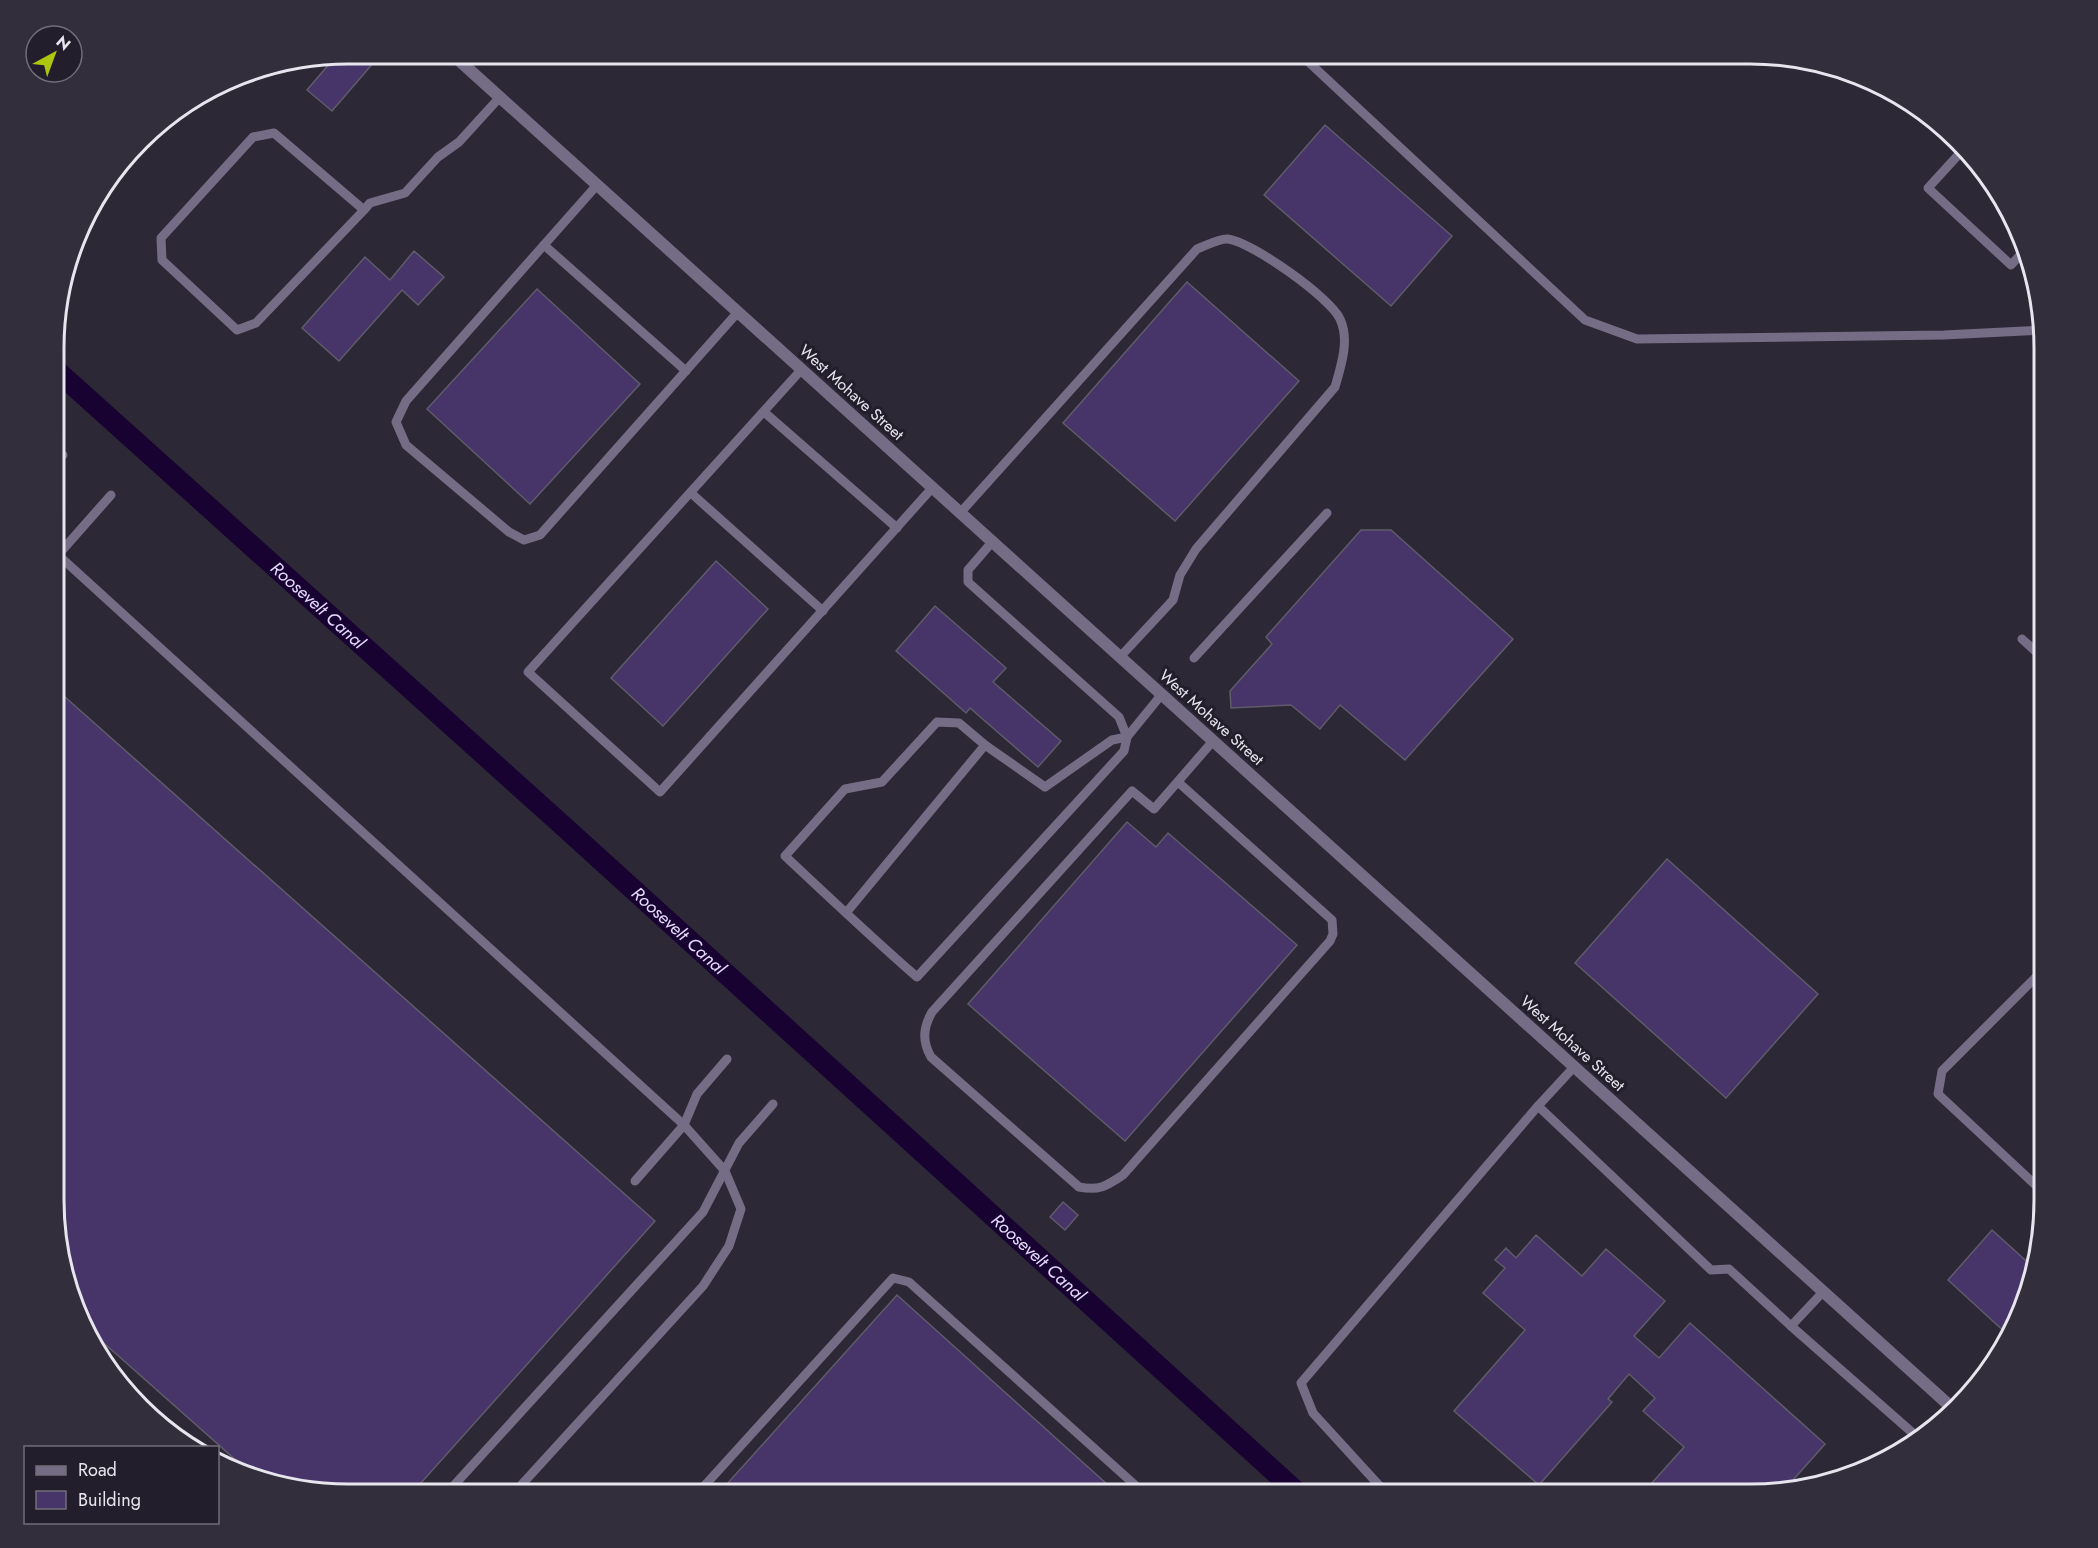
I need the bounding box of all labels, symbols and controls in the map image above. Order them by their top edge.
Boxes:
north arrow [24,24,84,84]
text: N [51,30,76,56]
street label: West Mohave Street [794,339,909,446]
water label: Roosevelt Canal [265,556,372,656]
street label: West Mohave Street [1154,664,1269,771]
water label: Roosevelt Canal [626,881,733,981]
street label: West Mohave Street [1515,990,1630,1097]
water label: Roosevelt Canal [985,1208,1092,1308]
legend [24,1446,219,1524]
text: Road [78,1457,117,1483]
text: Building [78,1487,141,1513]

